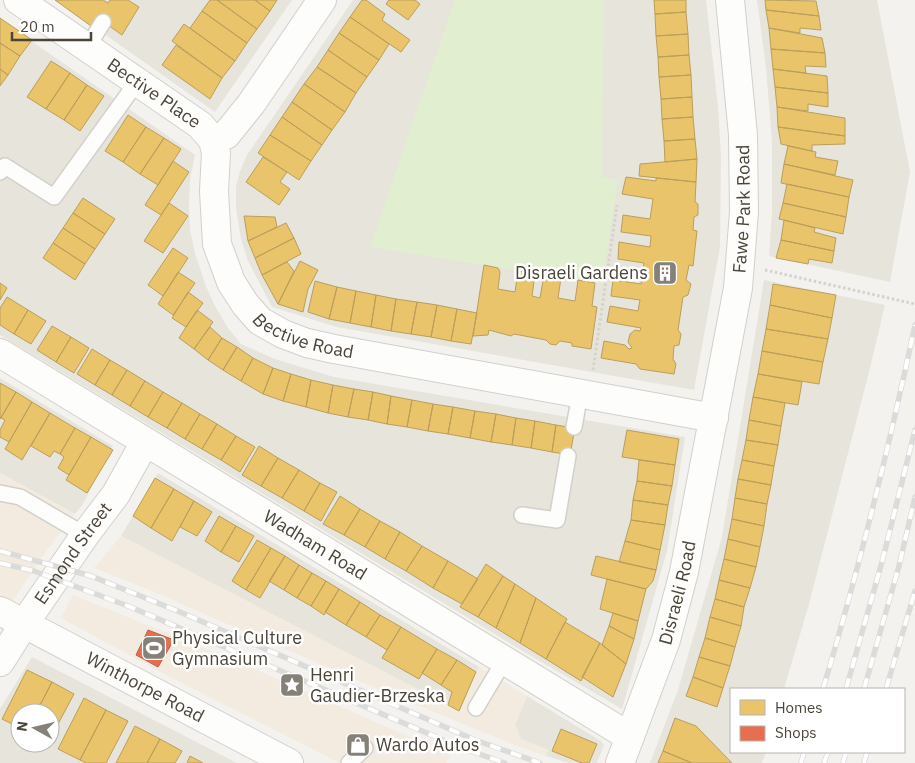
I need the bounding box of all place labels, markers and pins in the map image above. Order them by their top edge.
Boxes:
building icon: Disraeli Gardens [652,260,678,286]
place label: Disraeli Gardens [515,261,648,284]
place label: Physical Culture Gymnasium [172,626,302,670]
sports icon: Physical Culture Gymnasium [141,635,167,661]
place label: Henri Gaudier-Brzeska [310,663,445,707]
place icon: Henri Gaudier-Brzeska [279,672,305,698]
shop icon: Wardo Autos [345,732,371,758]
place label: Wardo Autos [376,733,480,756]

